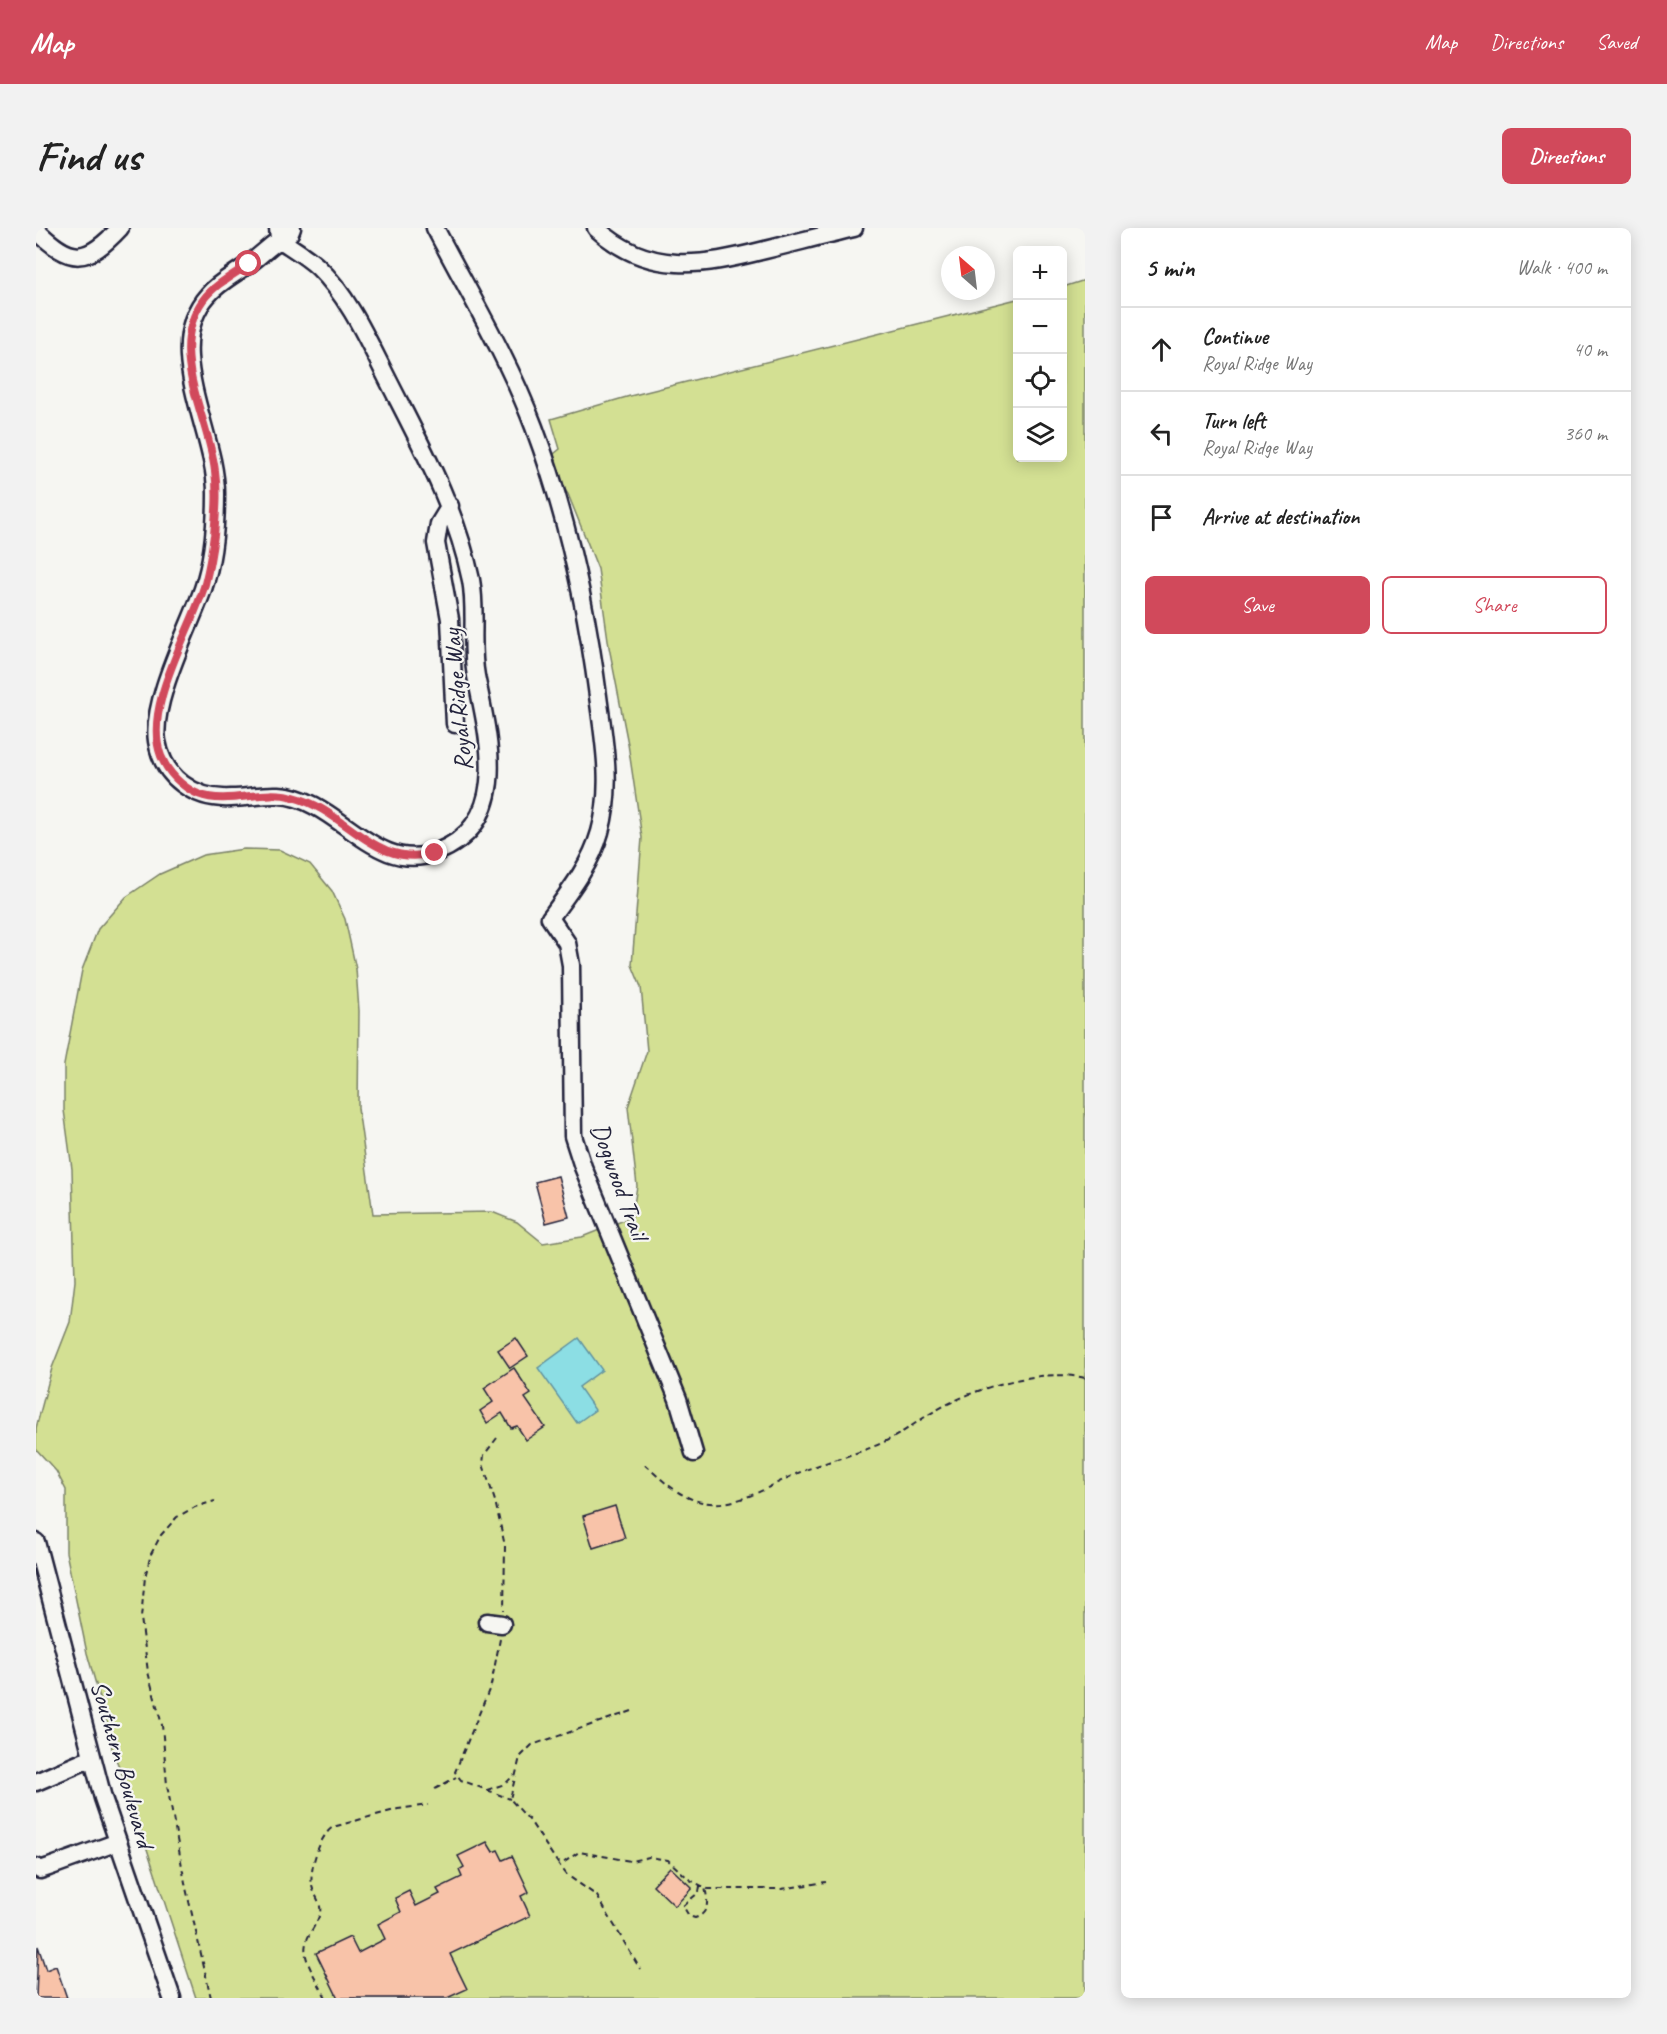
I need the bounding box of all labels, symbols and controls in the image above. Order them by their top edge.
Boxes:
text: Map [30,25,73,60]
text: Map [1425,29,1457,55]
text: Directions [1490,29,1563,55]
text: Saved [1596,29,1637,55]
button: Directions [1502,128,1631,184]
text: Find us [36,130,141,183]
north arrow [941,246,995,300]
map controls [1013,246,1067,462]
button: + [1013,246,1067,300]
route start [235,250,261,276]
text: 5 min [1145,251,1194,284]
text: Walk · 400 m [1517,255,1607,280]
button: − [1013,300,1067,354]
text: Continue [1202,323,1268,351]
icon: ahead [1145,333,1178,366]
text: 40 m [1573,337,1607,362]
text: Royal Ridge Way [1202,351,1312,376]
button: locate [1013,354,1067,408]
text: Turn left [1202,407,1266,435]
button: layers [1013,408,1067,462]
icon: left [1145,417,1178,450]
text: 360 m [1564,421,1607,446]
text: Royal Ridge Way [1202,435,1312,460]
icon: arrive [1145,501,1178,534]
text: Arrive at destination [1202,503,1359,531]
button: Save [1145,576,1370,634]
button: Share [1382,576,1607,634]
street label: Royal Ridge Way [435,625,480,772]
route end [421,839,447,865]
street label: Dogwood Trail [583,1118,657,1248]
street label: Southern Boulevard [83,1677,163,1855]

